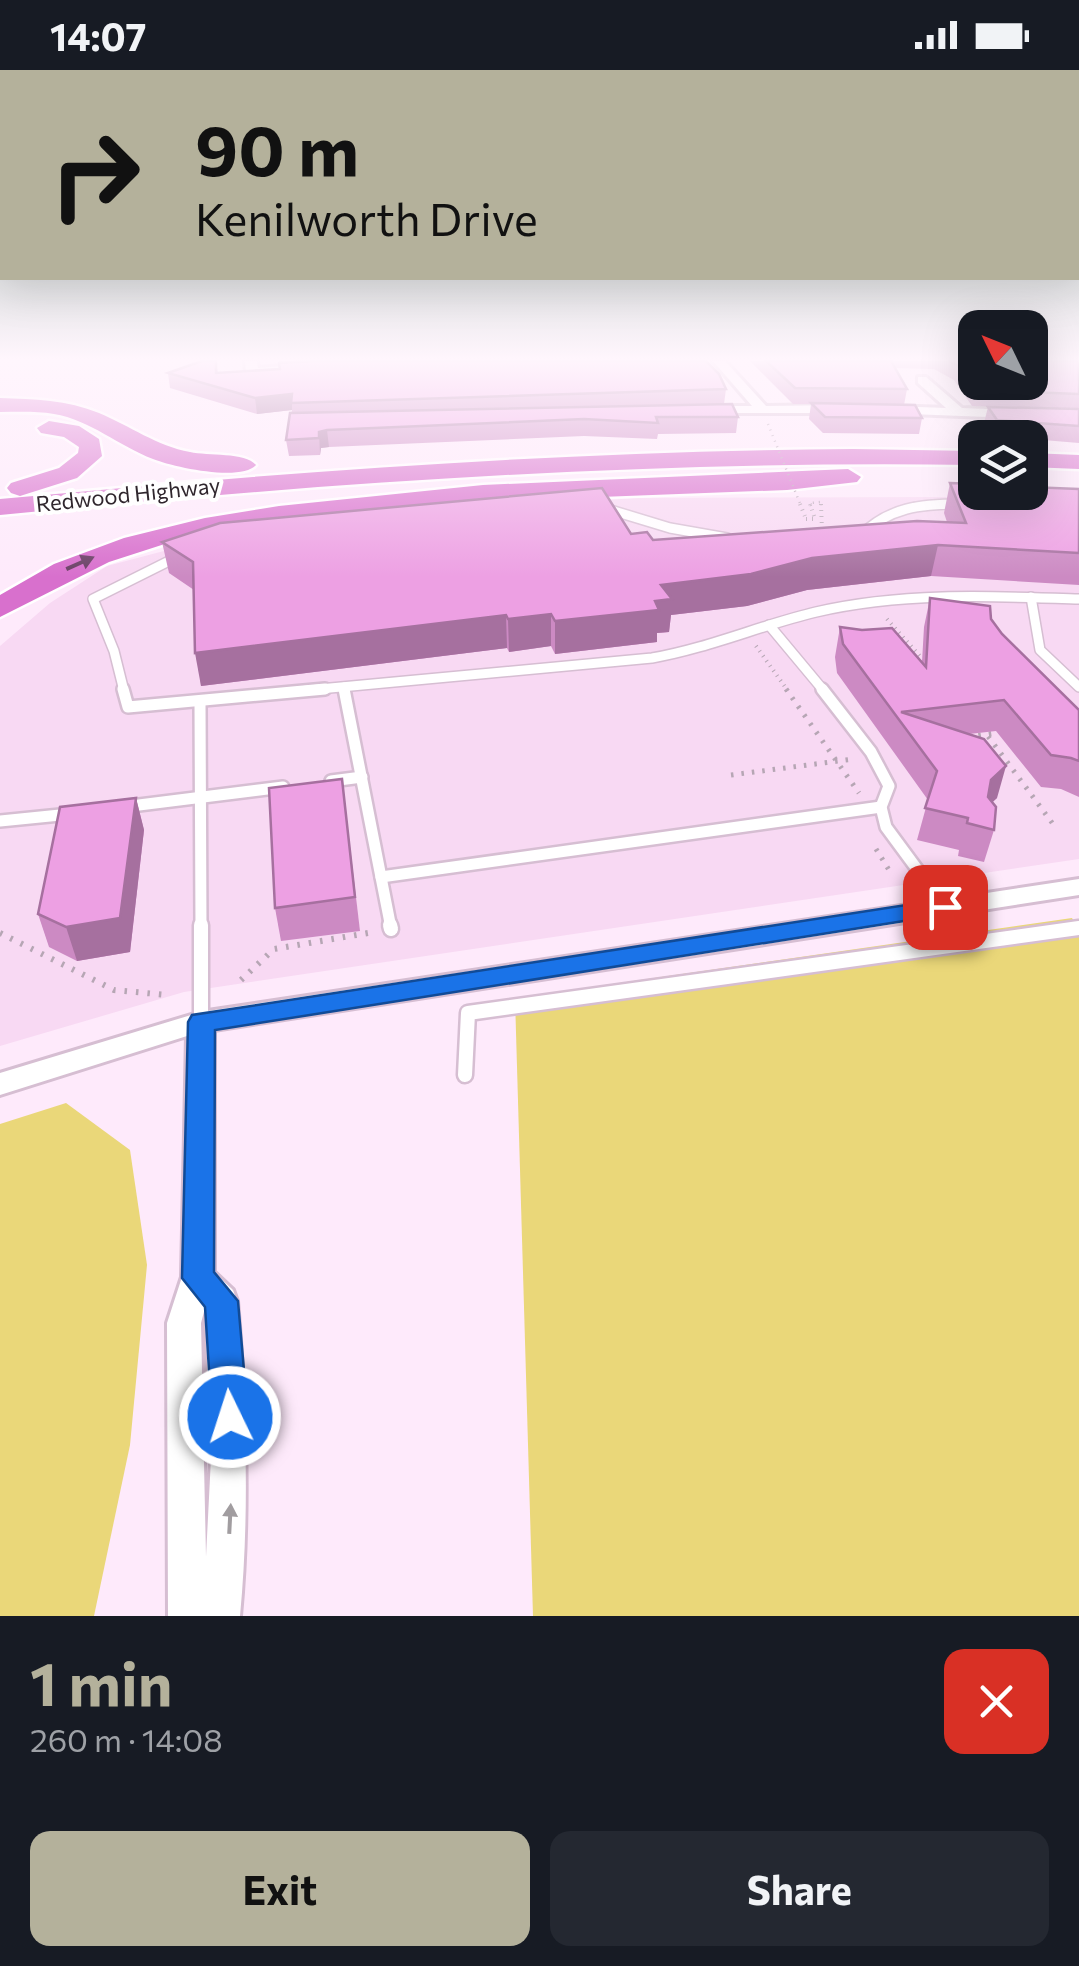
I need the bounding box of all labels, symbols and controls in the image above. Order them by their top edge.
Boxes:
text: 14:07 [50,12,146,59]
text: 90 m [195,105,359,190]
icon: right [30,110,160,240]
text: Kenilworth Drive [195,190,538,245]
north arrow [958,310,1048,400]
map controls [958,310,1048,510]
button: layers [958,420,1048,510]
street label: Redwood Highway [34,471,222,517]
one-way arrow [65,555,95,571]
pin [903,865,988,950]
icon: arrive [918,880,973,935]
position arrow [178,1365,282,1469]
one-way arrow [222,1503,238,1534]
text: 1 min [30,1645,172,1718]
button: close [944,1649,1049,1754]
text: 260 m · 14:08 [30,1719,223,1759]
button: Exit [30,1831,530,1946]
button: Share [550,1831,1049,1946]

